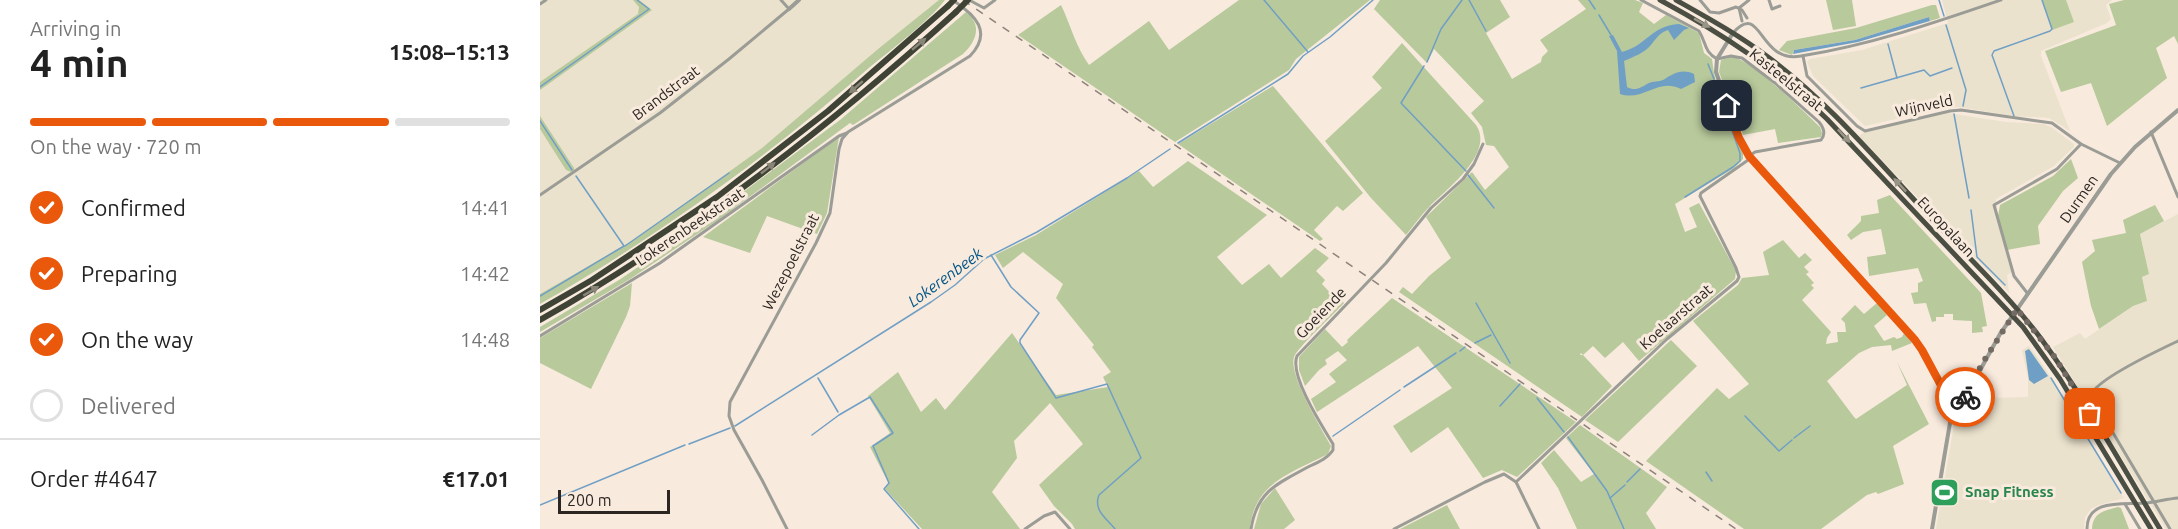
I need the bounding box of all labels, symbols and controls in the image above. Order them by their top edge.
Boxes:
text: Arriving in [30,17,121,40]
one-way arrow [1694,18,1711,28]
one-way arrow [911,38,927,51]
text: 15:08–15:13 [389,39,510,64]
text: 4 min [30,41,129,84]
street label: Kasteelstraat [1746,45,1826,114]
street label: Brandstraat [629,62,703,123]
one-way arrow [848,80,864,93]
pin [1701,80,1752,131]
icon: home [1710,89,1743,122]
street label: Wijnveld [1894,91,1954,120]
one-way arrow [1836,129,1850,143]
text: On the way · 720 m [30,135,202,158]
one-way arrow [761,163,776,175]
street label: Durmen [2056,171,2101,226]
one-way arrow [1893,178,1907,192]
street label: Lokerenbeekstraat [632,184,747,269]
icon: check [30,191,63,224]
street label: Europalaan [1914,193,1978,260]
text: Confirmed [81,195,186,220]
text: 14:41 [460,196,510,219]
street label: Wezepoelstraat [759,211,822,313]
water label: Lokerenbeek [904,243,987,310]
icon: check [30,257,63,290]
text: Preparing [81,261,178,286]
text: 14:42 [460,262,510,285]
street label: Koelaarstraat [1636,280,1715,353]
street label: Goeiende [1292,284,1349,342]
one-way arrow [583,286,600,296]
icon: check [30,323,63,356]
text: On the way [81,327,193,352]
text: 14:48 [460,328,510,351]
courier [1935,367,1995,427]
icon: bike [1949,381,1982,414]
pin [2064,388,2115,439]
text: Delivered [81,393,176,418]
icon: bag [2073,397,2106,430]
text: Order #4647 [30,466,158,491]
text: €17.01 [443,466,510,491]
sports icon: Snap Fitness [1928,476,1960,508]
place label: Snap Fitness [1965,483,2054,500]
scale bar [558,487,670,514]
text: 200 m [567,491,612,509]

